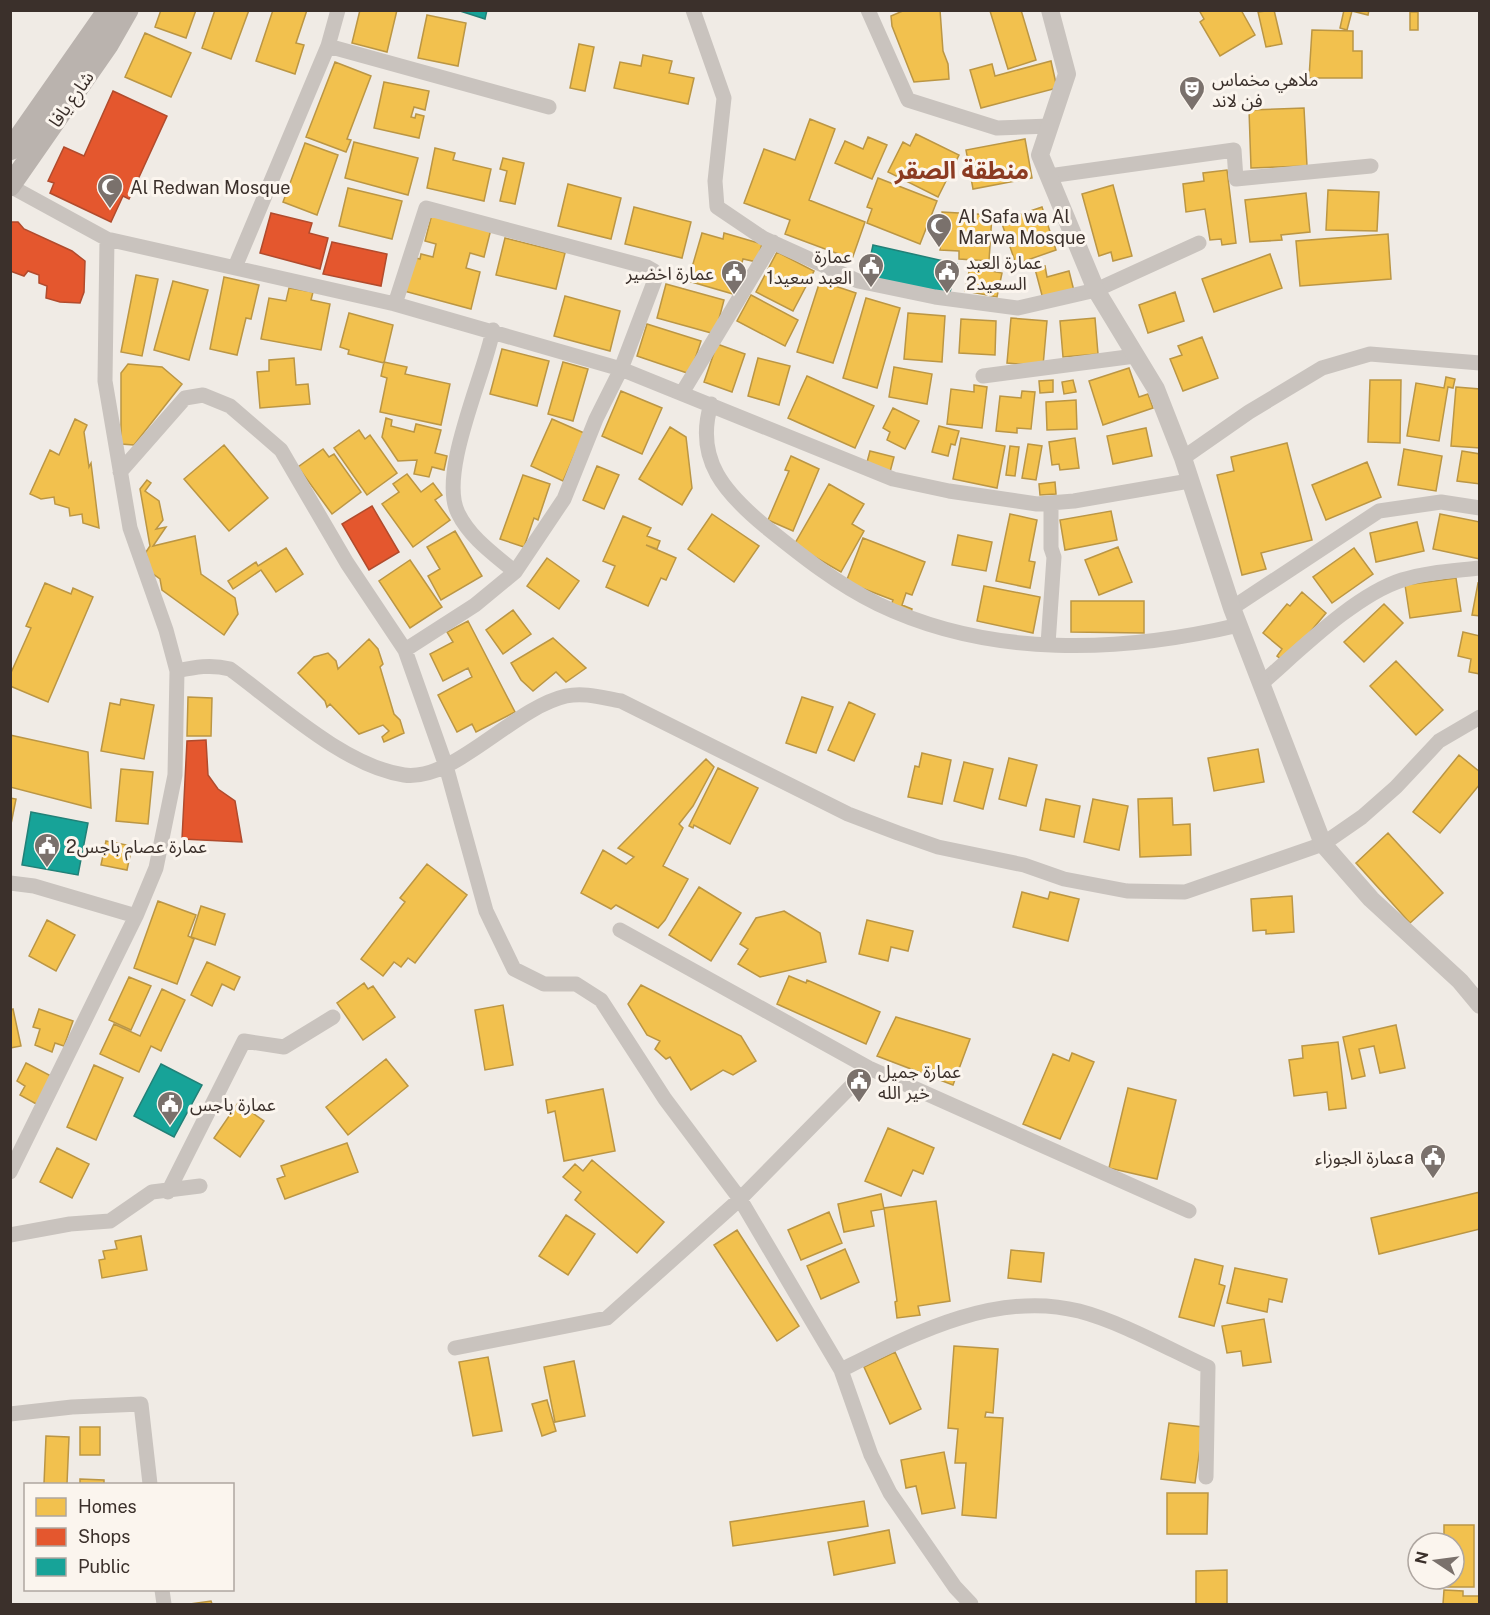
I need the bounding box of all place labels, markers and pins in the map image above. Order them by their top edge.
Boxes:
place label: ملاهي مخماس فن لاند [1212,69,1319,112]
theatre icon: ملاهي مخماس فن لاند [1177,74,1207,112]
mosque icon: Al Redwan Mosque [95,172,125,210]
place label: Al Redwan Mosque [130,177,290,198]
place label: Al Safa wa Al Marwa Mosque [958,206,1086,248]
mosque icon: Al Safa wa Al Marwa Mosque [924,211,954,249]
place label: عمارة العبد سعيد1 [766,246,852,288]
public building icon: عمارة العبد سعيد1 [856,251,886,289]
place label: عمارة العبد السعيد2 [966,252,1042,294]
public building icon: عمارة العبد السعيد2 [932,257,962,295]
public building icon: عمارة اخضير [719,258,749,296]
place label: عمارة اخضير [625,263,714,285]
public building icon: عمارة عصام باجس2 [32,831,62,869]
place label: عمارة عصام باجس2 [66,836,207,861]
place label: عمارة جميل خير الله [878,1061,961,1104]
public building icon: عمارة جميل خير الله [844,1066,874,1104]
public building icon: عمارة باجس [155,1089,185,1127]
place label: عمارة باجس [190,1094,276,1116]
public building icon: عمارة الجوزاءa [1418,1142,1448,1180]
place label: عمارة الجوزاءa [1315,1147,1414,1169]

